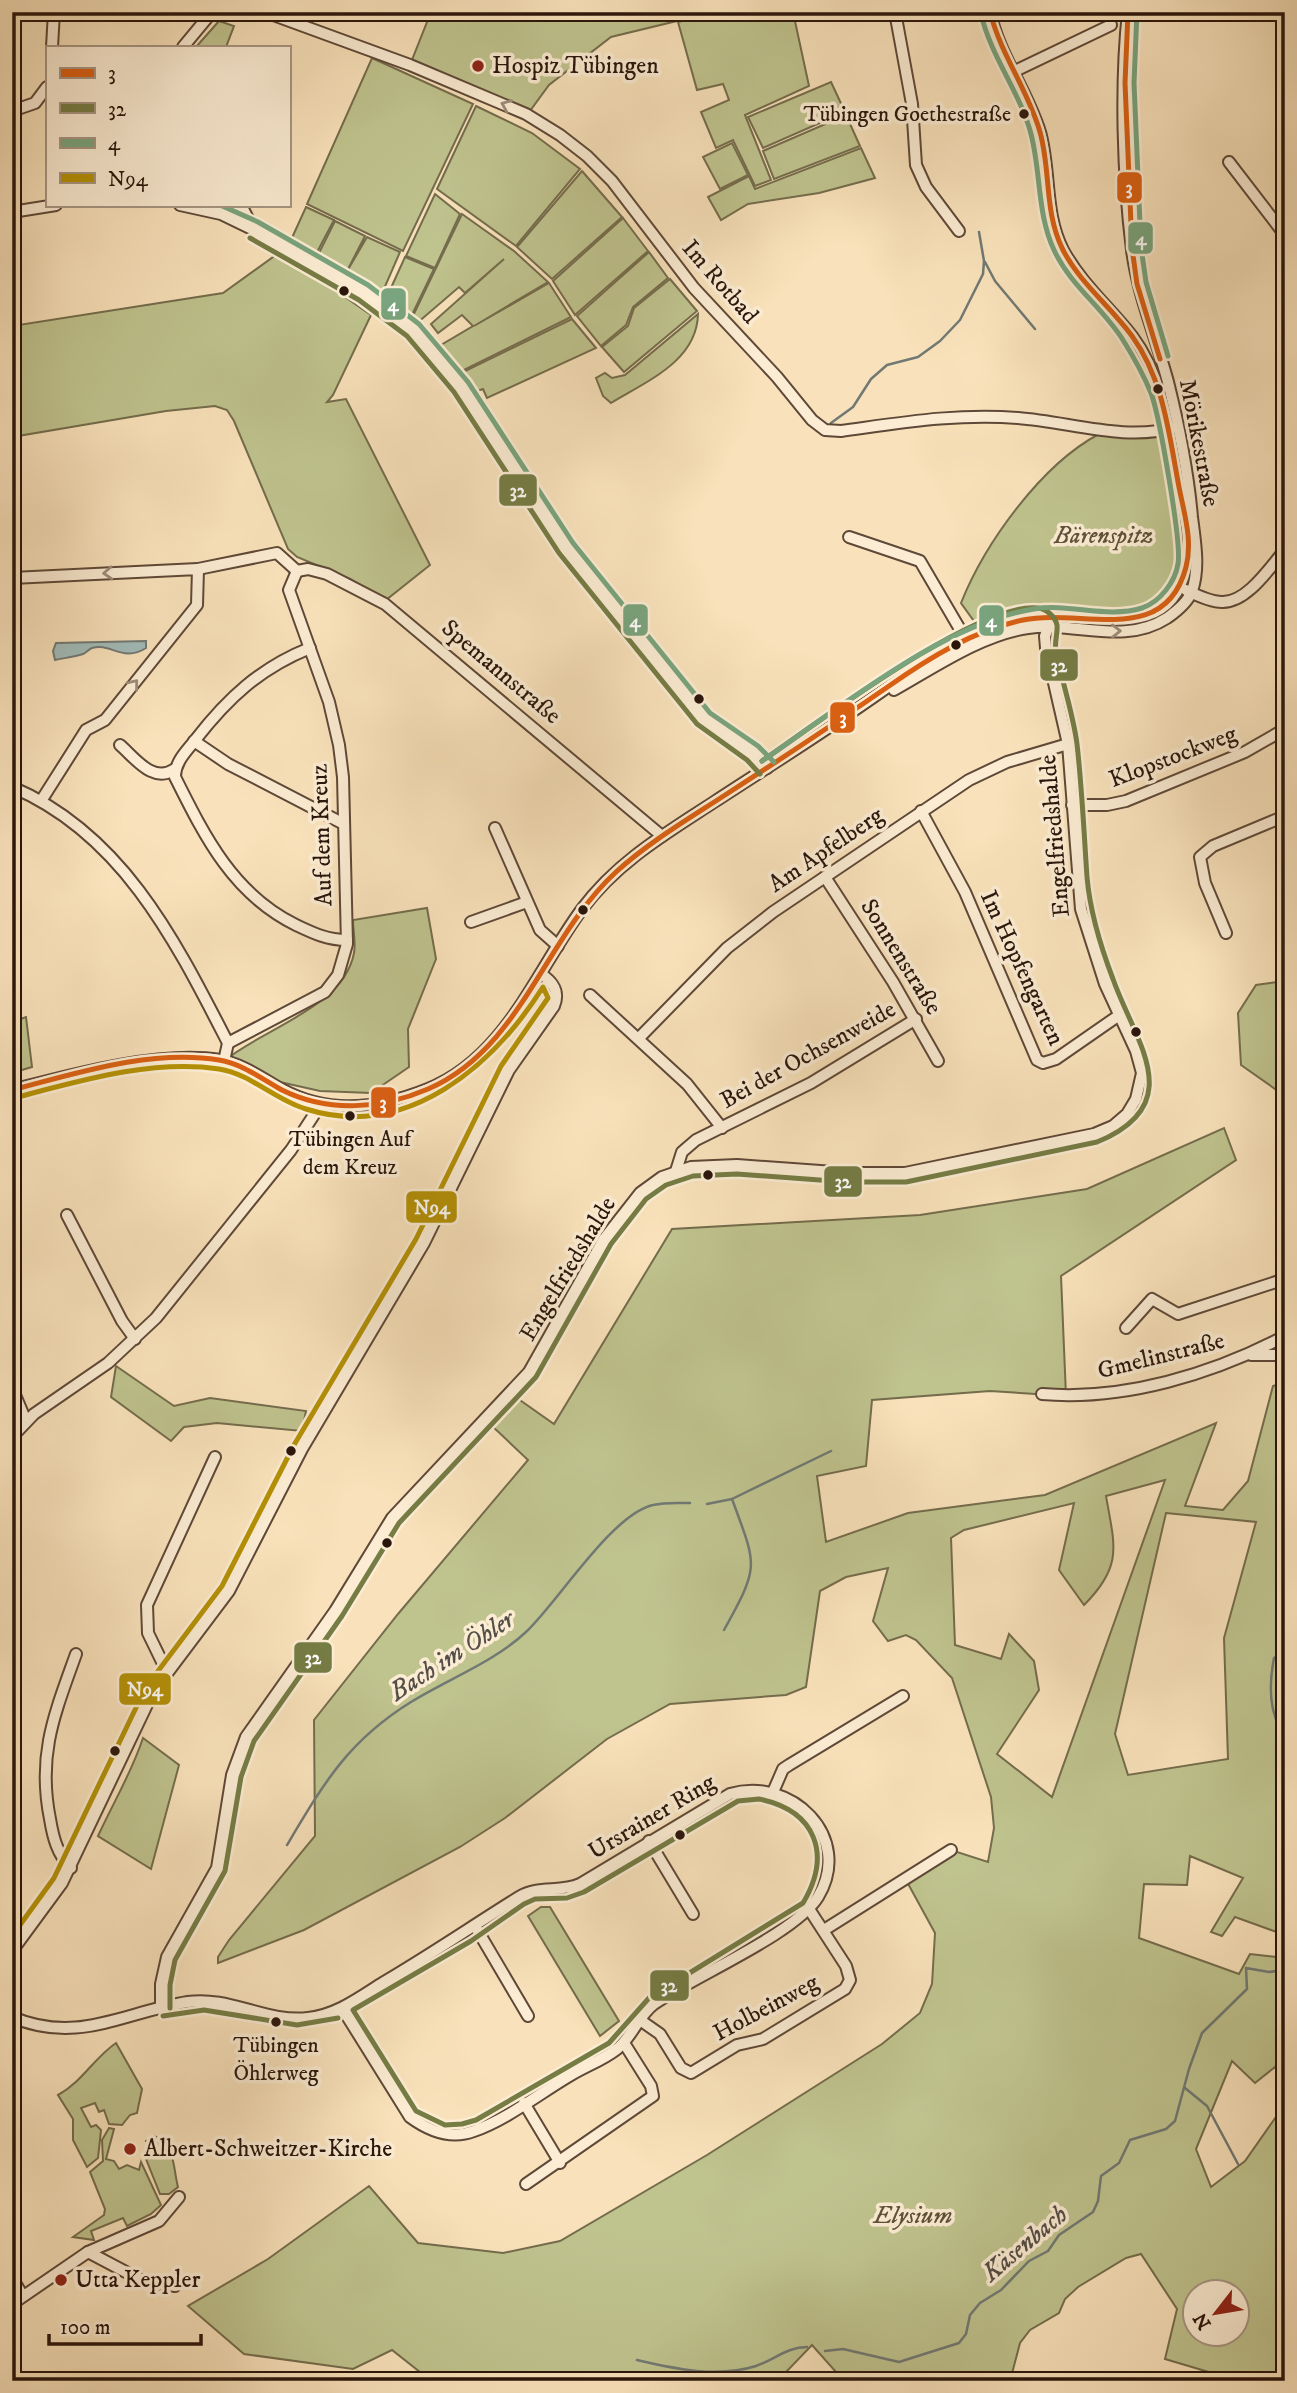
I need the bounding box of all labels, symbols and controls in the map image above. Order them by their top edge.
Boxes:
legend [46,46,290,206]
place label: Hospiz Tübingen [492,51,659,81]
marker: Hospiz Tübingen [470,58,486,74]
text: 3 [108,61,116,87]
text: 32 [108,97,127,123]
one-way arrow [501,99,514,113]
place label: Tübingen Goethestraße [803,101,1011,128]
marker: Tübingen Goethestraße [1017,107,1031,121]
text: 4 [108,131,121,157]
text: N94 [108,167,149,193]
line badge: 3 [1116,171,1143,204]
text: 3 [1125,177,1133,200]
line badge: 4 [1127,221,1154,255]
text: 4 [1136,228,1148,251]
street label: Im Rotbad [675,234,765,330]
unlabelled marker [337,284,351,298]
line badge: 4 [380,287,407,321]
text: 4 [388,294,400,317]
street label: Mörikestraße [1172,377,1226,509]
unlabelled marker [1151,382,1165,396]
line badge: 32 [498,473,538,507]
text: 32 [510,480,527,503]
park label: Bärenspitz [1053,521,1154,551]
one-way arrow [102,566,113,581]
line badge: 4 [622,603,649,637]
line badge: 4 [978,604,1005,637]
text: 4 [630,610,642,633]
text: 4 [986,610,998,633]
street label: Spemannstraße [435,613,567,731]
one-way arrow [1111,623,1121,639]
unlabelled marker [949,638,963,652]
line badge: 32 [1039,648,1079,682]
text: 32 [1051,655,1068,678]
one-way arrow [126,679,139,691]
unlabelled marker [692,692,706,706]
line badge: 3 [829,701,856,734]
text: 3 [839,707,847,730]
street label: Klopstockweg [1105,719,1241,795]
street label: Engelfriedshalde [1033,753,1077,918]
street label: Auf dem Kreuz [305,763,339,907]
street label: Am Apfelberg [763,800,889,899]
street label: Im Hopfengarten [973,886,1071,1051]
street label: Sonnenstraße [854,893,948,1021]
unlabelled marker [576,903,590,917]
street label: Bei der Ochsenweide [715,994,901,1116]
unlabelled marker [1129,1025,1143,1039]
line badge: 3 [370,1086,397,1119]
text: 3 [379,1092,387,1115]
marker: Tübingen Auf dem Kreuz [343,1109,357,1123]
place label: Tübingen Auf dem Kreuz [289,1126,415,1181]
line badge: 32 [823,1165,863,1198]
unlabelled marker [701,1168,715,1182]
text: 32 [835,1171,852,1194]
line badge: N94 [405,1190,458,1224]
street label: Engelfriedshalde [513,1191,623,1347]
text: N94 [414,1197,451,1220]
street label: Gmelinstraße [1094,1326,1228,1386]
unlabelled marker [284,1444,298,1458]
unlabelled marker [380,1536,394,1550]
water label: Bach im Öhler [382,1602,522,1709]
line badge: 32 [293,1641,333,1674]
text: 32 [305,1647,322,1670]
line badge: N94 [118,1672,172,1706]
text: N94 [127,1679,164,1702]
unlabelled marker [108,1744,122,1758]
street label: Ursrainer Ring [583,1767,721,1867]
unlabelled marker [673,1828,687,1842]
street label: Holbeinweg [708,1968,824,2048]
line badge: 32 [649,1969,690,2002]
text: 32 [661,1975,678,1998]
marker: Tübingen Öhlerweg [269,2015,283,2029]
place label: Tübingen Öhlerweg [233,2032,319,2087]
place label: Albert-Schweitzer-Kirche [144,2134,392,2164]
marker: Albert-Schweitzer-Kirche [122,2141,138,2157]
water label: Käsenbach [974,2198,1075,2290]
park label: Elysium [872,2201,952,2231]
place label: Utta Keppler [75,2265,200,2295]
marker: Utta Keppler [53,2272,69,2288]
north arrow [1182,2278,1252,2348]
scale bar [49,2302,201,2346]
text: N [1189,2308,1217,2334]
text: 100 m [60,2315,111,2341]

